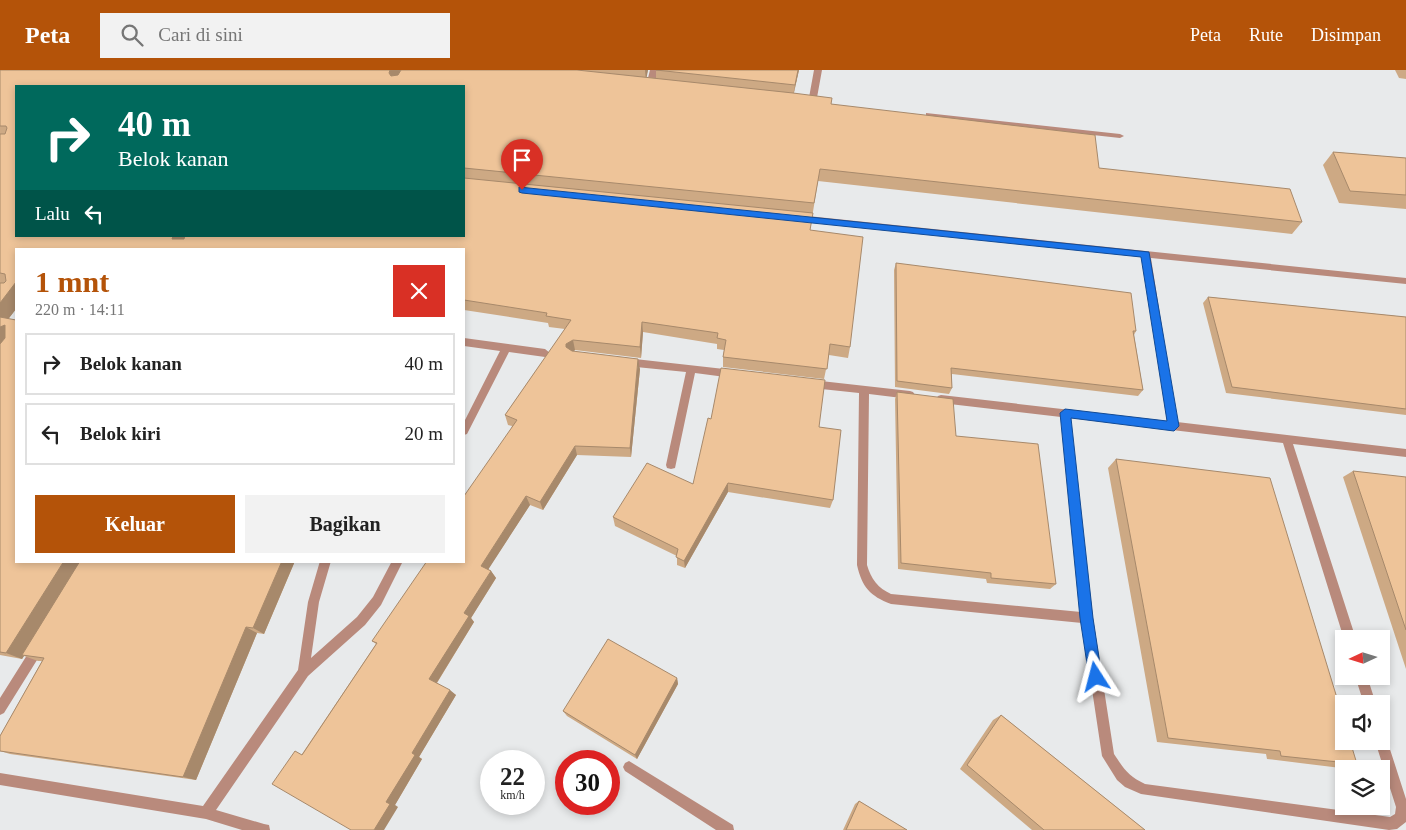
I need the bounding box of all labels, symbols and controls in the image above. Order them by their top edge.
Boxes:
search box [100,13,450,58]
icon: search [118,21,146,49]
text: Peta [25,22,70,48]
text: Cari di sini [158,24,243,45]
text: Peta [1190,25,1221,45]
text: Rute [1249,25,1283,45]
text: Disimpan [1311,25,1381,45]
icon: right [35,105,100,170]
text: 40 m [118,105,191,144]
pin [501,139,543,190]
text: Belok kanan [118,146,229,171]
icon: arrive [508,146,536,174]
icon: left [80,200,108,228]
text: Lalu [35,203,70,224]
text: 1 mnt [35,265,109,298]
button: close [393,265,445,317]
text: 220 m · 14:11 [35,301,125,318]
icon: right [37,350,65,378]
text: Belok kanan [80,353,182,374]
text: 40 m [404,353,443,374]
icon: left [37,420,65,448]
text: Belok kiri [80,423,161,444]
text: 20 m [404,423,443,444]
button: Keluar [35,495,235,553]
button: Bagikan [245,495,445,553]
north arrow [1335,630,1390,685]
map controls [1335,630,1390,815]
position arrow [1069,650,1121,702]
button: sound [1335,695,1390,750]
speed limit sign: 30 [555,750,620,815]
button: layers [1335,760,1390,815]
text: 22 [500,763,525,790]
text: km/h [500,788,525,802]

